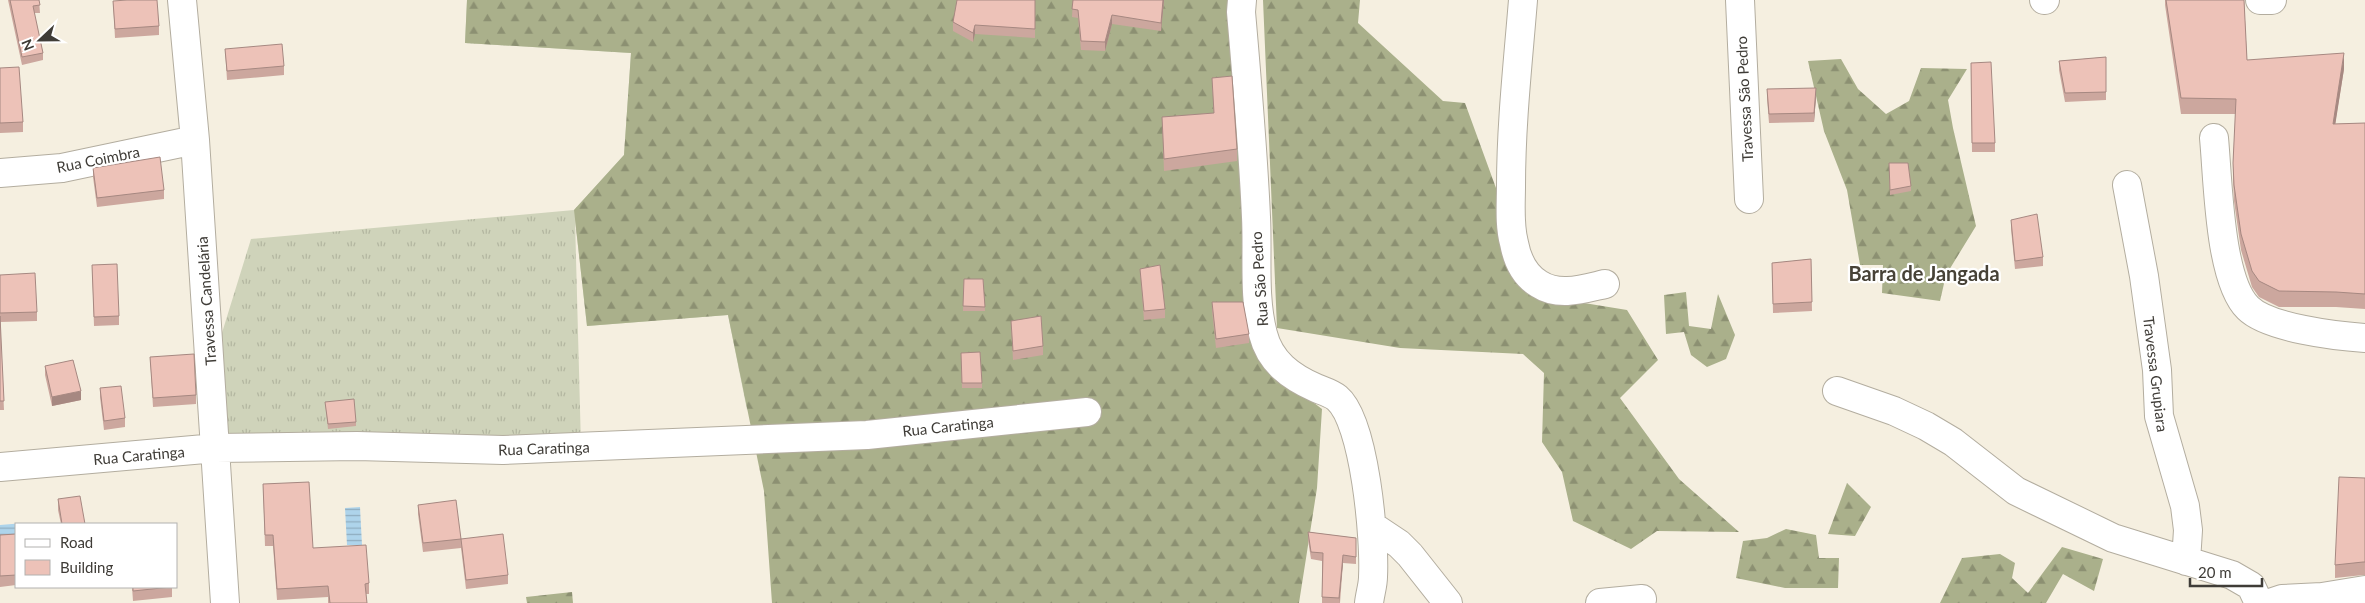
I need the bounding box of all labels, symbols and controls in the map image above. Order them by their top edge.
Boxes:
north arrow [15,15,65,65]
street label: Travessa São Pedro [1732,36,1756,162]
text: N [18,37,37,53]
street label: Rua Coimbra [55,142,141,176]
street label: Rua São Pedro [1247,231,1271,327]
street label: Travessa Candelária [193,236,219,366]
district label: Barra de Jangada [1848,261,2000,285]
street label: Travessa Grupiara [2140,315,2172,433]
street label: Rua Caratinga [901,412,995,440]
street label: Rua Caratinga [498,437,590,459]
street label: Rua Caratinga [92,442,186,468]
legend [15,523,178,588]
text: Road [60,533,93,551]
scale bar [2190,556,2262,588]
text: Building [60,558,113,576]
text: 20 m [2198,563,2232,581]

